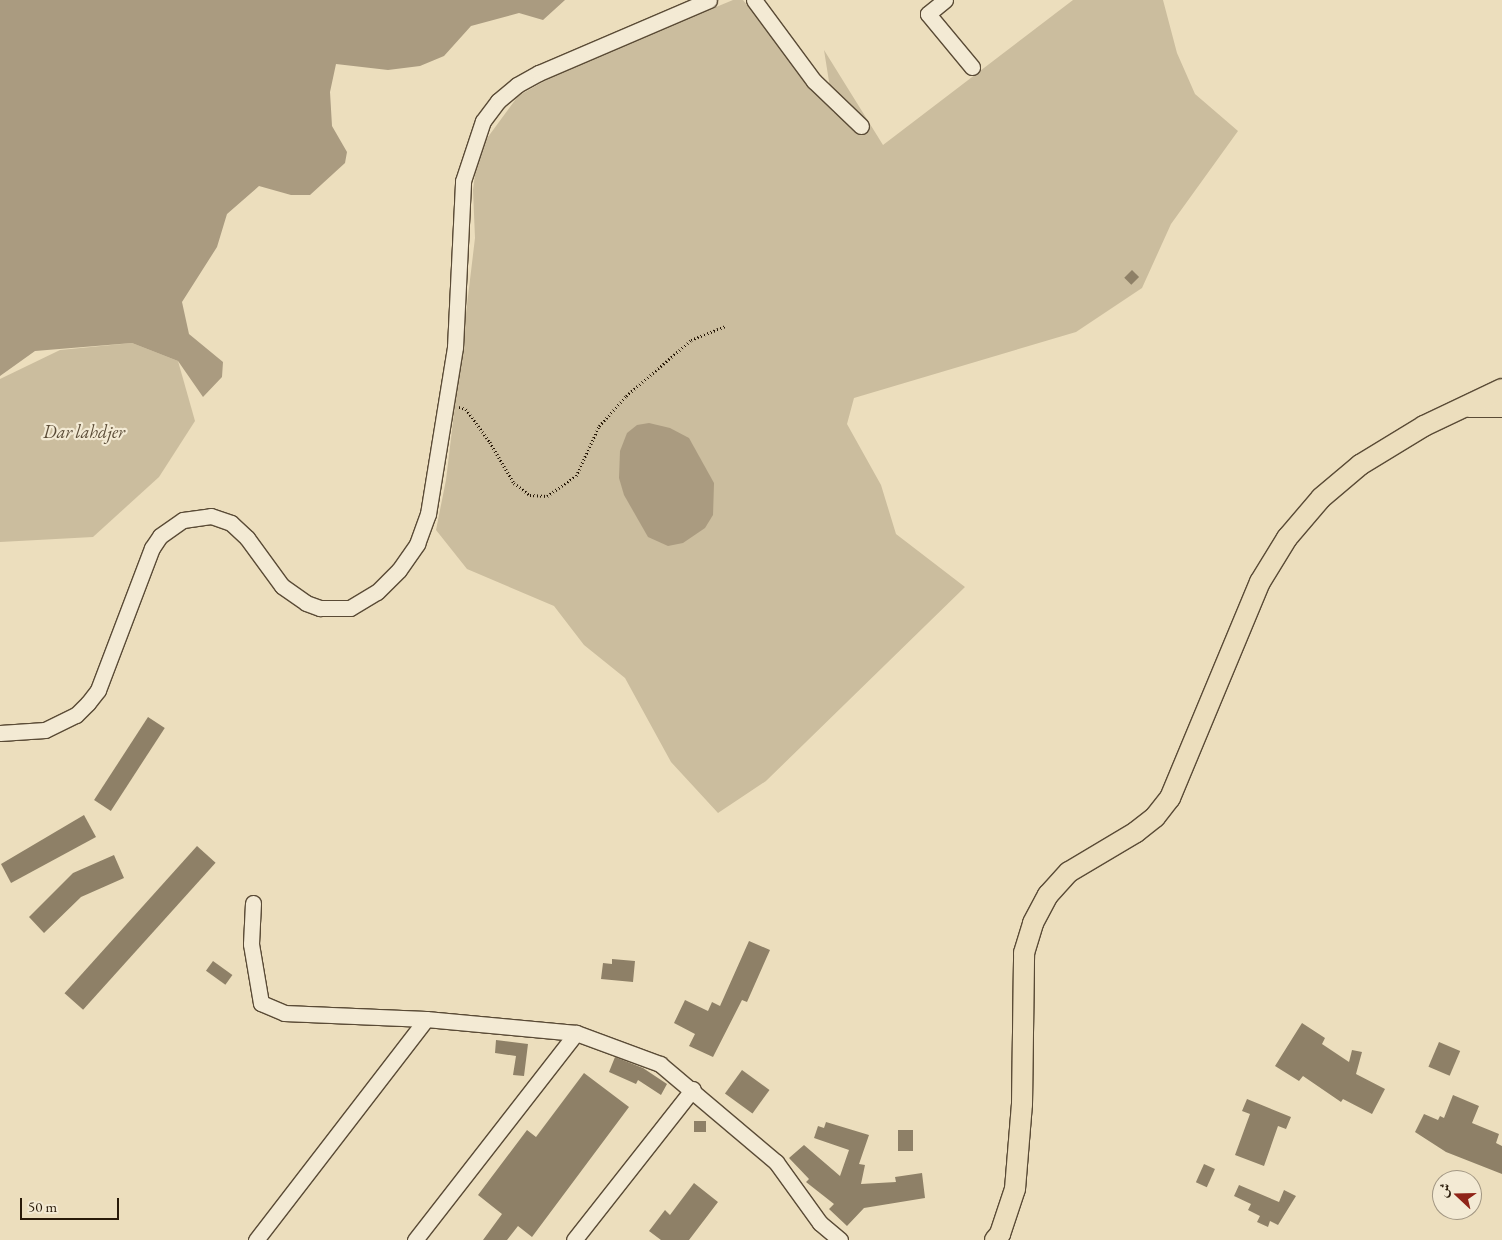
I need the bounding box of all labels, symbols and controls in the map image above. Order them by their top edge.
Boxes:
park label: Dar lahdjer [43,421,125,443]
north arrow [1432,1170,1482,1220]
text: ش [1433,1180,1455,1200]
scale bar [22,1188,121,1220]
text: 50 m [28,1197,57,1216]

